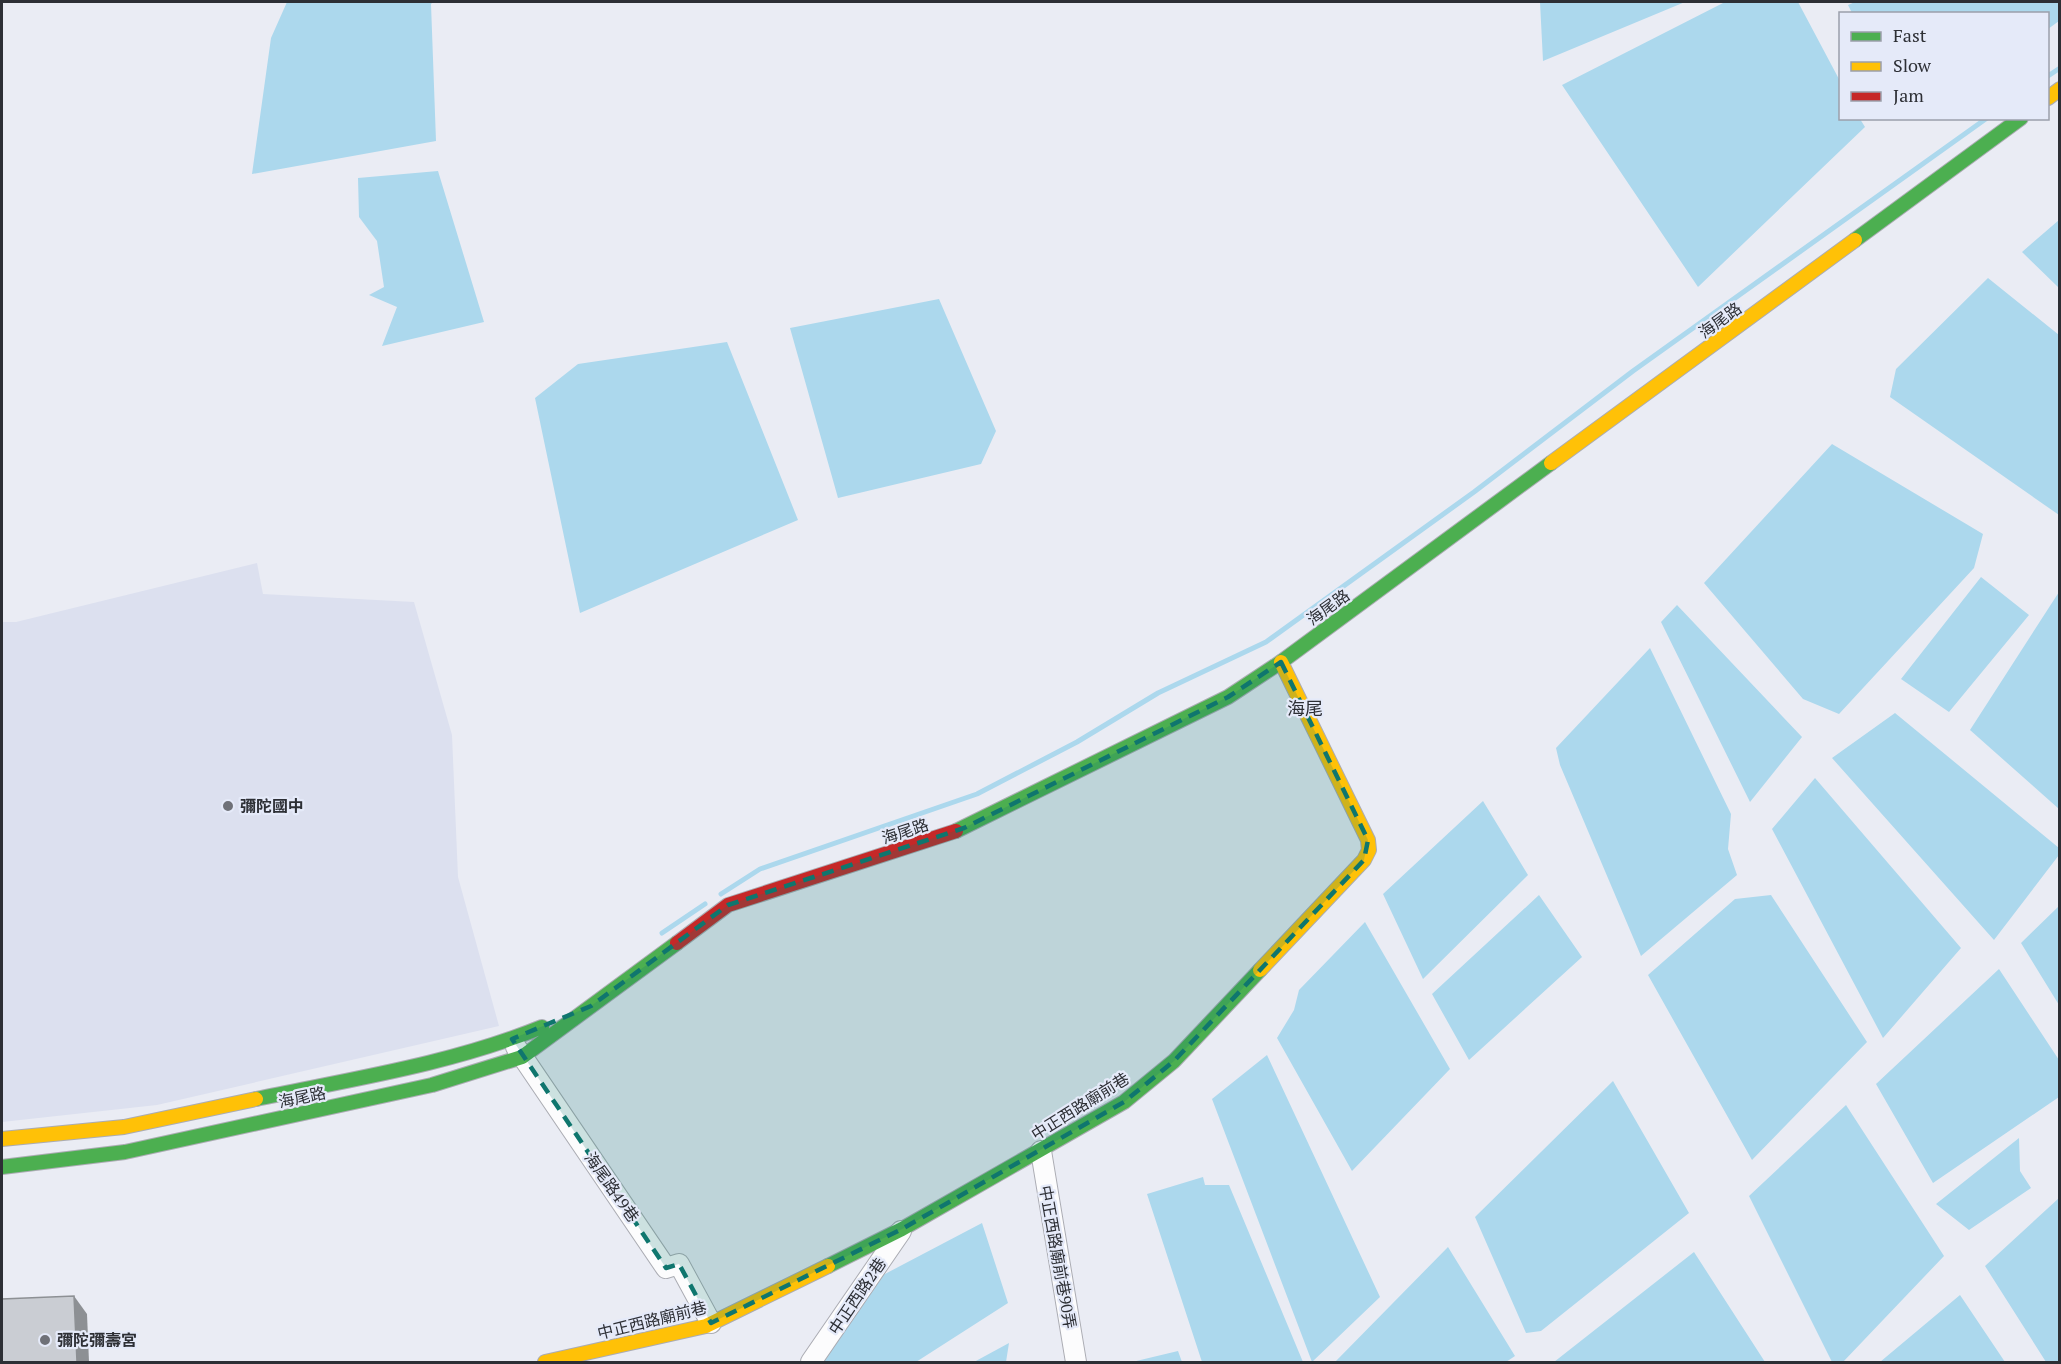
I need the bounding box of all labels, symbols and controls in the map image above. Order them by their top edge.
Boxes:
legend [1839,12,2049,120]
text: Fast [1893,23,1927,47]
text: Slow [1893,53,1932,77]
text: Jam [1893,83,1924,107]
street label: 海尾路 [1694,297,1746,343]
street label: 海尾路 [1302,584,1354,630]
district label: 海尾 [1287,696,1323,720]
place label: 彌陀國中 [240,795,304,817]
marker: 彌陀國中 [221,799,235,813]
street label: 海尾路 [879,813,931,849]
street label: 中正西路廟前巷 [1027,1067,1133,1145]
street label: 海尾路 [276,1081,328,1113]
street label: 海尾路49巷 [580,1147,644,1227]
street label: 中正西路廟前巷90弄 [1035,1184,1081,1330]
street label: 中正西路2巷 [823,1253,891,1339]
street label: 中正西路廟前巷 [595,1296,709,1344]
place label: 彌陀彌壽宮 [57,1329,137,1351]
marker: 彌陀彌壽宮 [38,1333,52,1347]

